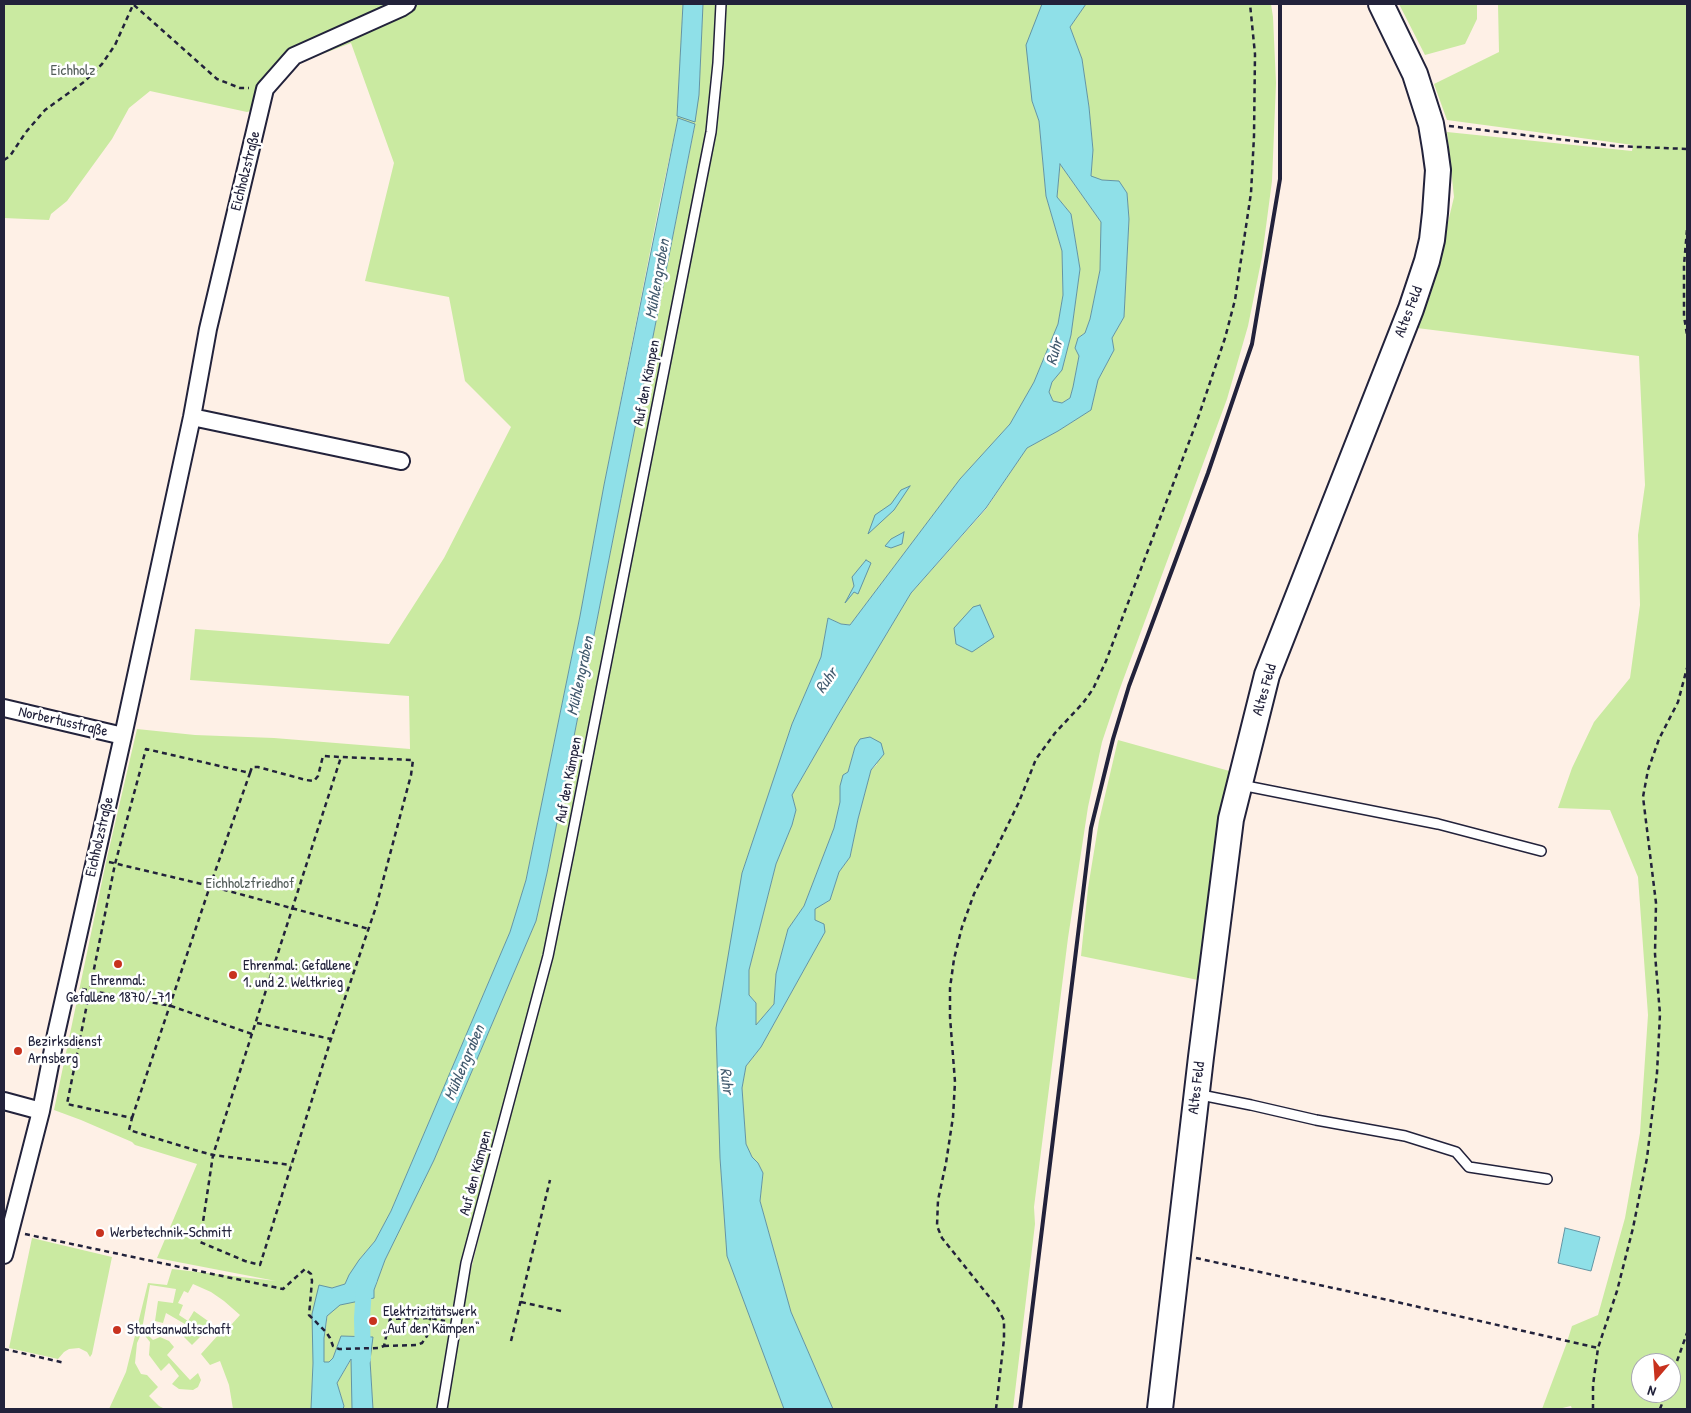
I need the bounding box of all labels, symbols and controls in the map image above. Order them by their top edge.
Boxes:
park label: Eichholz [51,62,95,80]
street label: Eichholzstraße [227,129,265,213]
water label: Mühlengraben [642,238,674,320]
street label: Altes Feld [1391,284,1427,340]
water label: Ruhr [1042,337,1068,367]
street label: Auf den Kämpen [630,338,664,428]
water label: Mühlengraben [563,635,599,717]
street label: Altes Feld [1249,662,1281,718]
water label: Ruhr [812,665,842,697]
street label: Norbertusstraße [17,703,109,741]
street label: Auf den Kämpen [552,735,586,825]
street label: Eichholzstraße [82,795,118,879]
park label: Eichholzfriedhof [206,875,294,893]
place label: Ehrenmal: Gefallene 1. und 2. Weltkrieg [243,957,351,992]
marker: Ehrenmal: Gefallene 1870/-71 [112,958,124,970]
marker: Ehrenmal: Gefallene 1. und 2. Weltkrieg [227,969,239,981]
place label: Ehrenmal: Gefallene 1870/-71 [66,972,170,1007]
water label: Mühlengraben [440,1022,490,1104]
place label: Bezirksdienst Arnsberg [28,1033,102,1068]
marker: Bezirksdienst Arnsberg [12,1045,24,1057]
street label: Altes Feld [1185,1061,1209,1115]
water label: Ruhr [715,1067,737,1095]
street label: Auf den Kämpen [456,1129,496,1217]
place label: Werbetechnik-Schmitt [110,1224,232,1242]
marker: Werbetechnik-Schmitt [94,1227,106,1239]
place label: Elektrizitätswerk „Auf den Kämpen“ [383,1303,479,1338]
marker: Elektrizitätswerk „Auf den Kämpen“ [367,1315,379,1327]
place label: Staatsanwaltschaft [127,1321,231,1339]
marker: Staatsanwaltschaft [111,1324,123,1336]
north arrow [1631,1353,1681,1403]
text: N [1645,1382,1658,1402]

